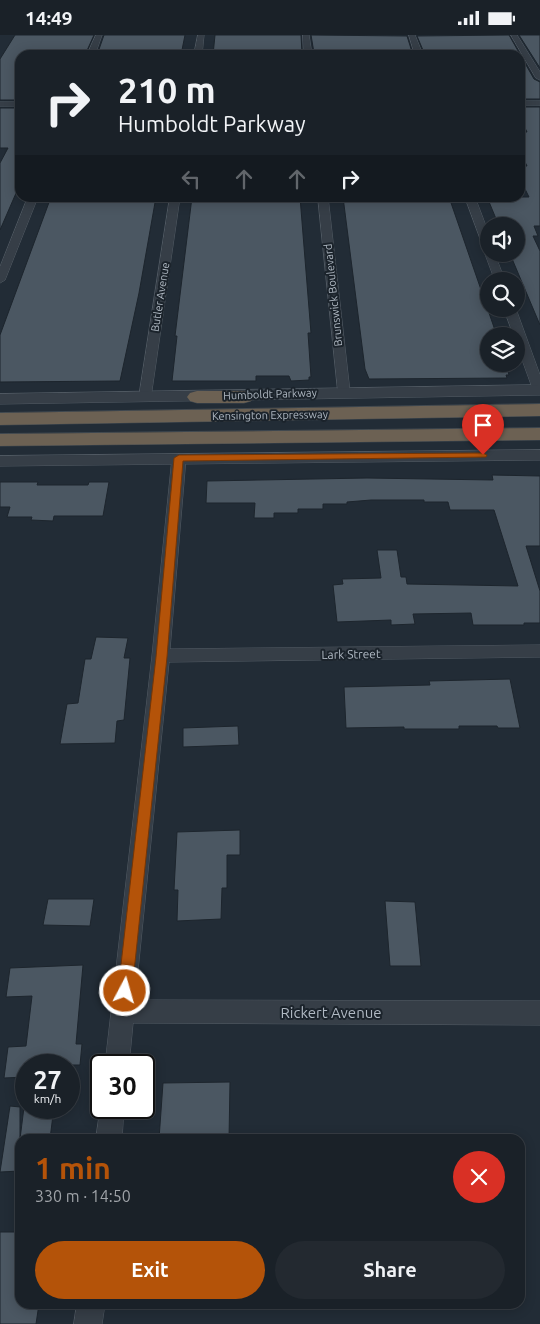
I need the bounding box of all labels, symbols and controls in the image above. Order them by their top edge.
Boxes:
text: 14:49 [25,7,73,29]
icon: right [35,70,100,135]
text: 210 m [118,70,216,110]
text: Humboldt Parkway [118,111,306,136]
icon: left [177,165,205,193]
icon: ahead [230,165,258,193]
icon: ahead [283,165,311,193]
icon: right [336,165,364,193]
map controls [480,217,525,372]
button: sound [480,217,525,262]
street label: Brunswick Boulevard [322,243,344,347]
street label: Butler Avenue [149,261,171,333]
button: search [480,272,525,317]
button: layers [480,327,525,372]
street label: Humboldt Parkway [223,386,318,402]
pin [462,404,504,455]
street label: Kensington Expressway [212,408,329,422]
icon: arrive [469,411,497,439]
street label: Lark Street [321,647,381,661]
position arrow [98,964,150,1016]
street label: Rickert Avenue [280,1004,382,1021]
speed limit sign: 30 [90,1054,155,1119]
text: 27 [33,1066,62,1094]
text: km/h [34,1092,61,1105]
text: 1 min [35,1151,111,1185]
button: close [453,1151,505,1203]
text: 330 m · 14:50 [35,1187,131,1205]
button: Exit [35,1241,265,1299]
button: Share [275,1241,505,1299]

